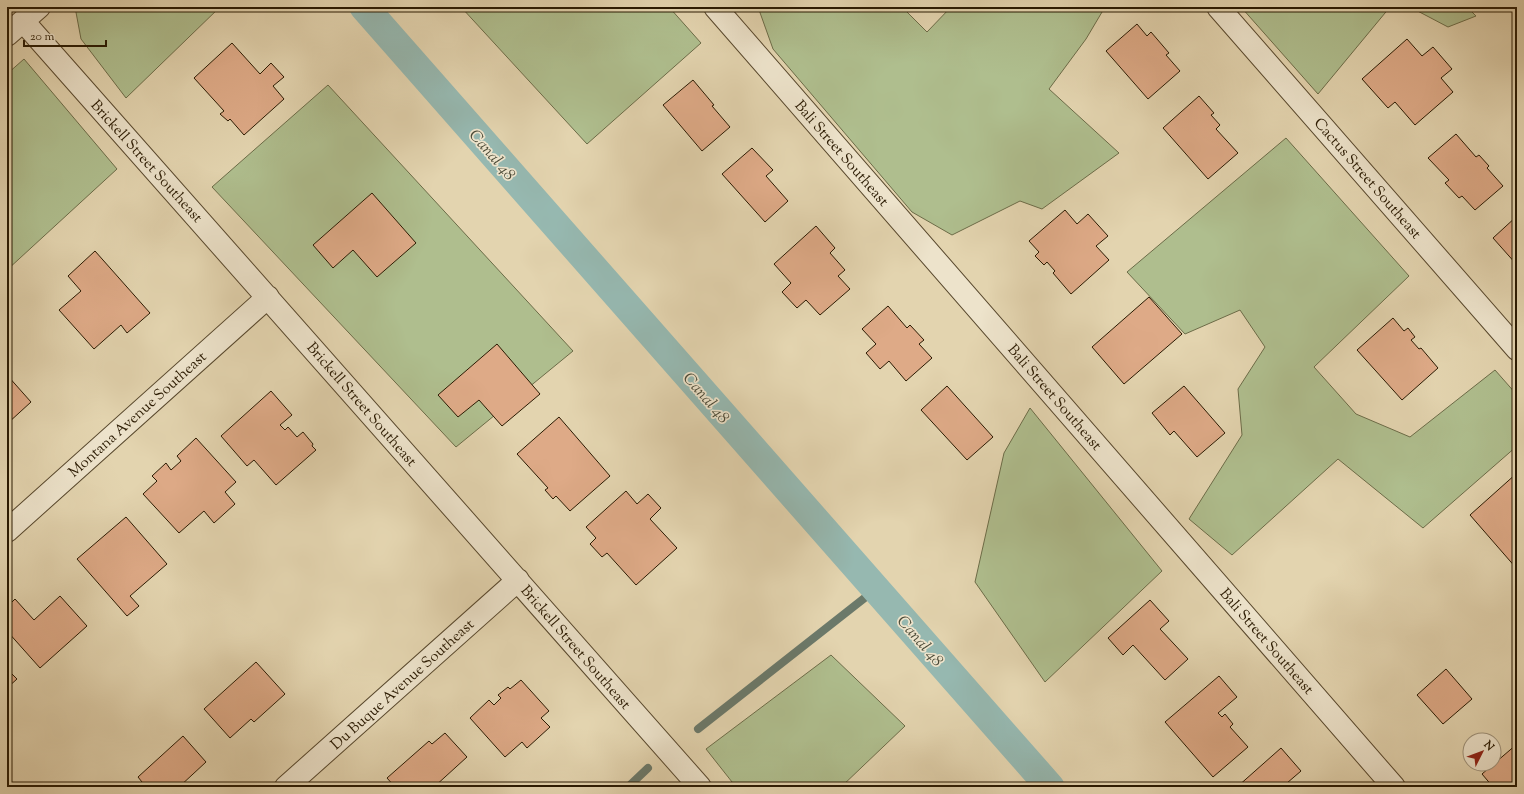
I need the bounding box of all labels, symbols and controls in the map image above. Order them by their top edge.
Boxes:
scale bar [24,22,106,48]
text: 20 m [30,28,55,46]
street label: Brickell Street Southeast [85,96,207,228]
street label: Bali Street Southeast [789,96,893,212]
street label: Cactus Street Southeast [1308,114,1425,244]
water label: Canal 48 [463,125,520,186]
street label: Brickell Street Southeast [301,338,421,472]
street label: Bali Street Southeast [1002,340,1106,456]
street label: Montana Avenue Southeast [64,347,212,483]
water label: Canal 48 [677,368,734,429]
street label: Brickell Street Southeast [515,581,635,715]
street label: Bali Street Southeast [1214,584,1318,700]
water label: Canal 48 [891,611,948,672]
street label: Du Buque Avenue Southeast [327,615,479,755]
north arrow [1462,732,1502,772]
text: N [1479,737,1498,755]

